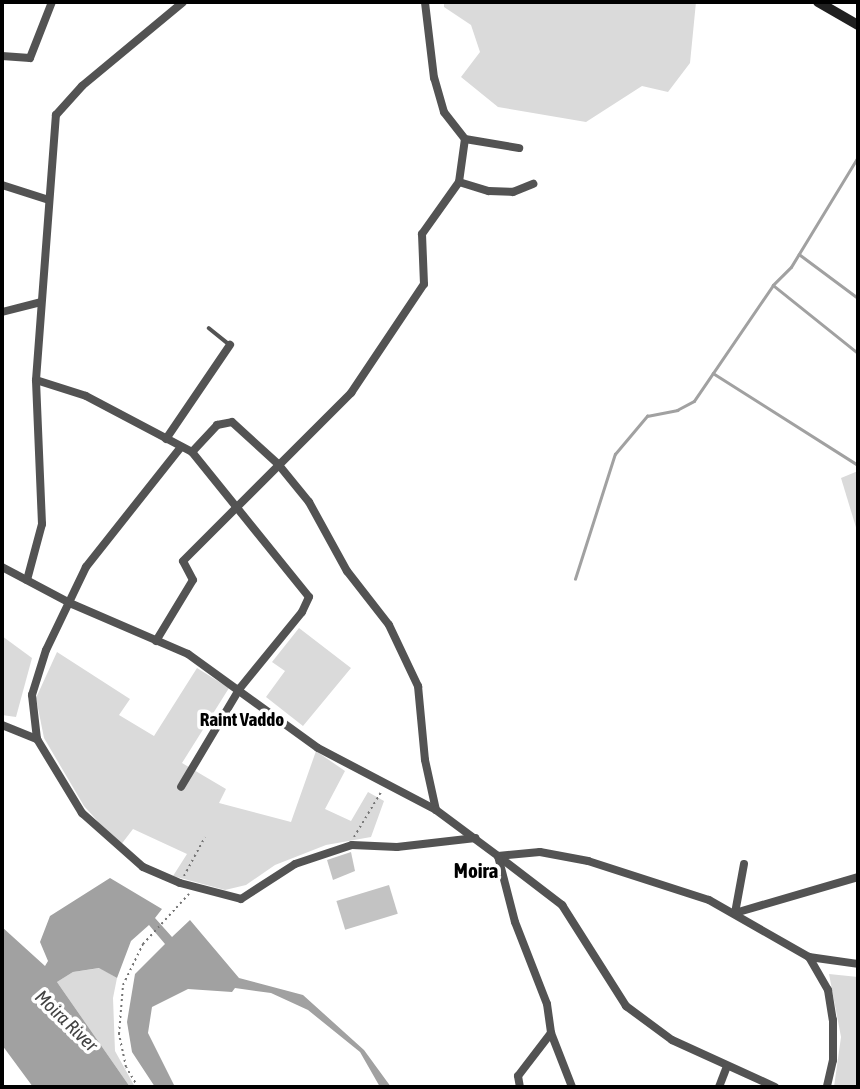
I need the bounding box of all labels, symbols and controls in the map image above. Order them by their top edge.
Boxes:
district label: Raint Vaddo [200,709,284,731]
district label: Moira [454,857,498,883]
water label: Moira River [30,986,102,1056]

